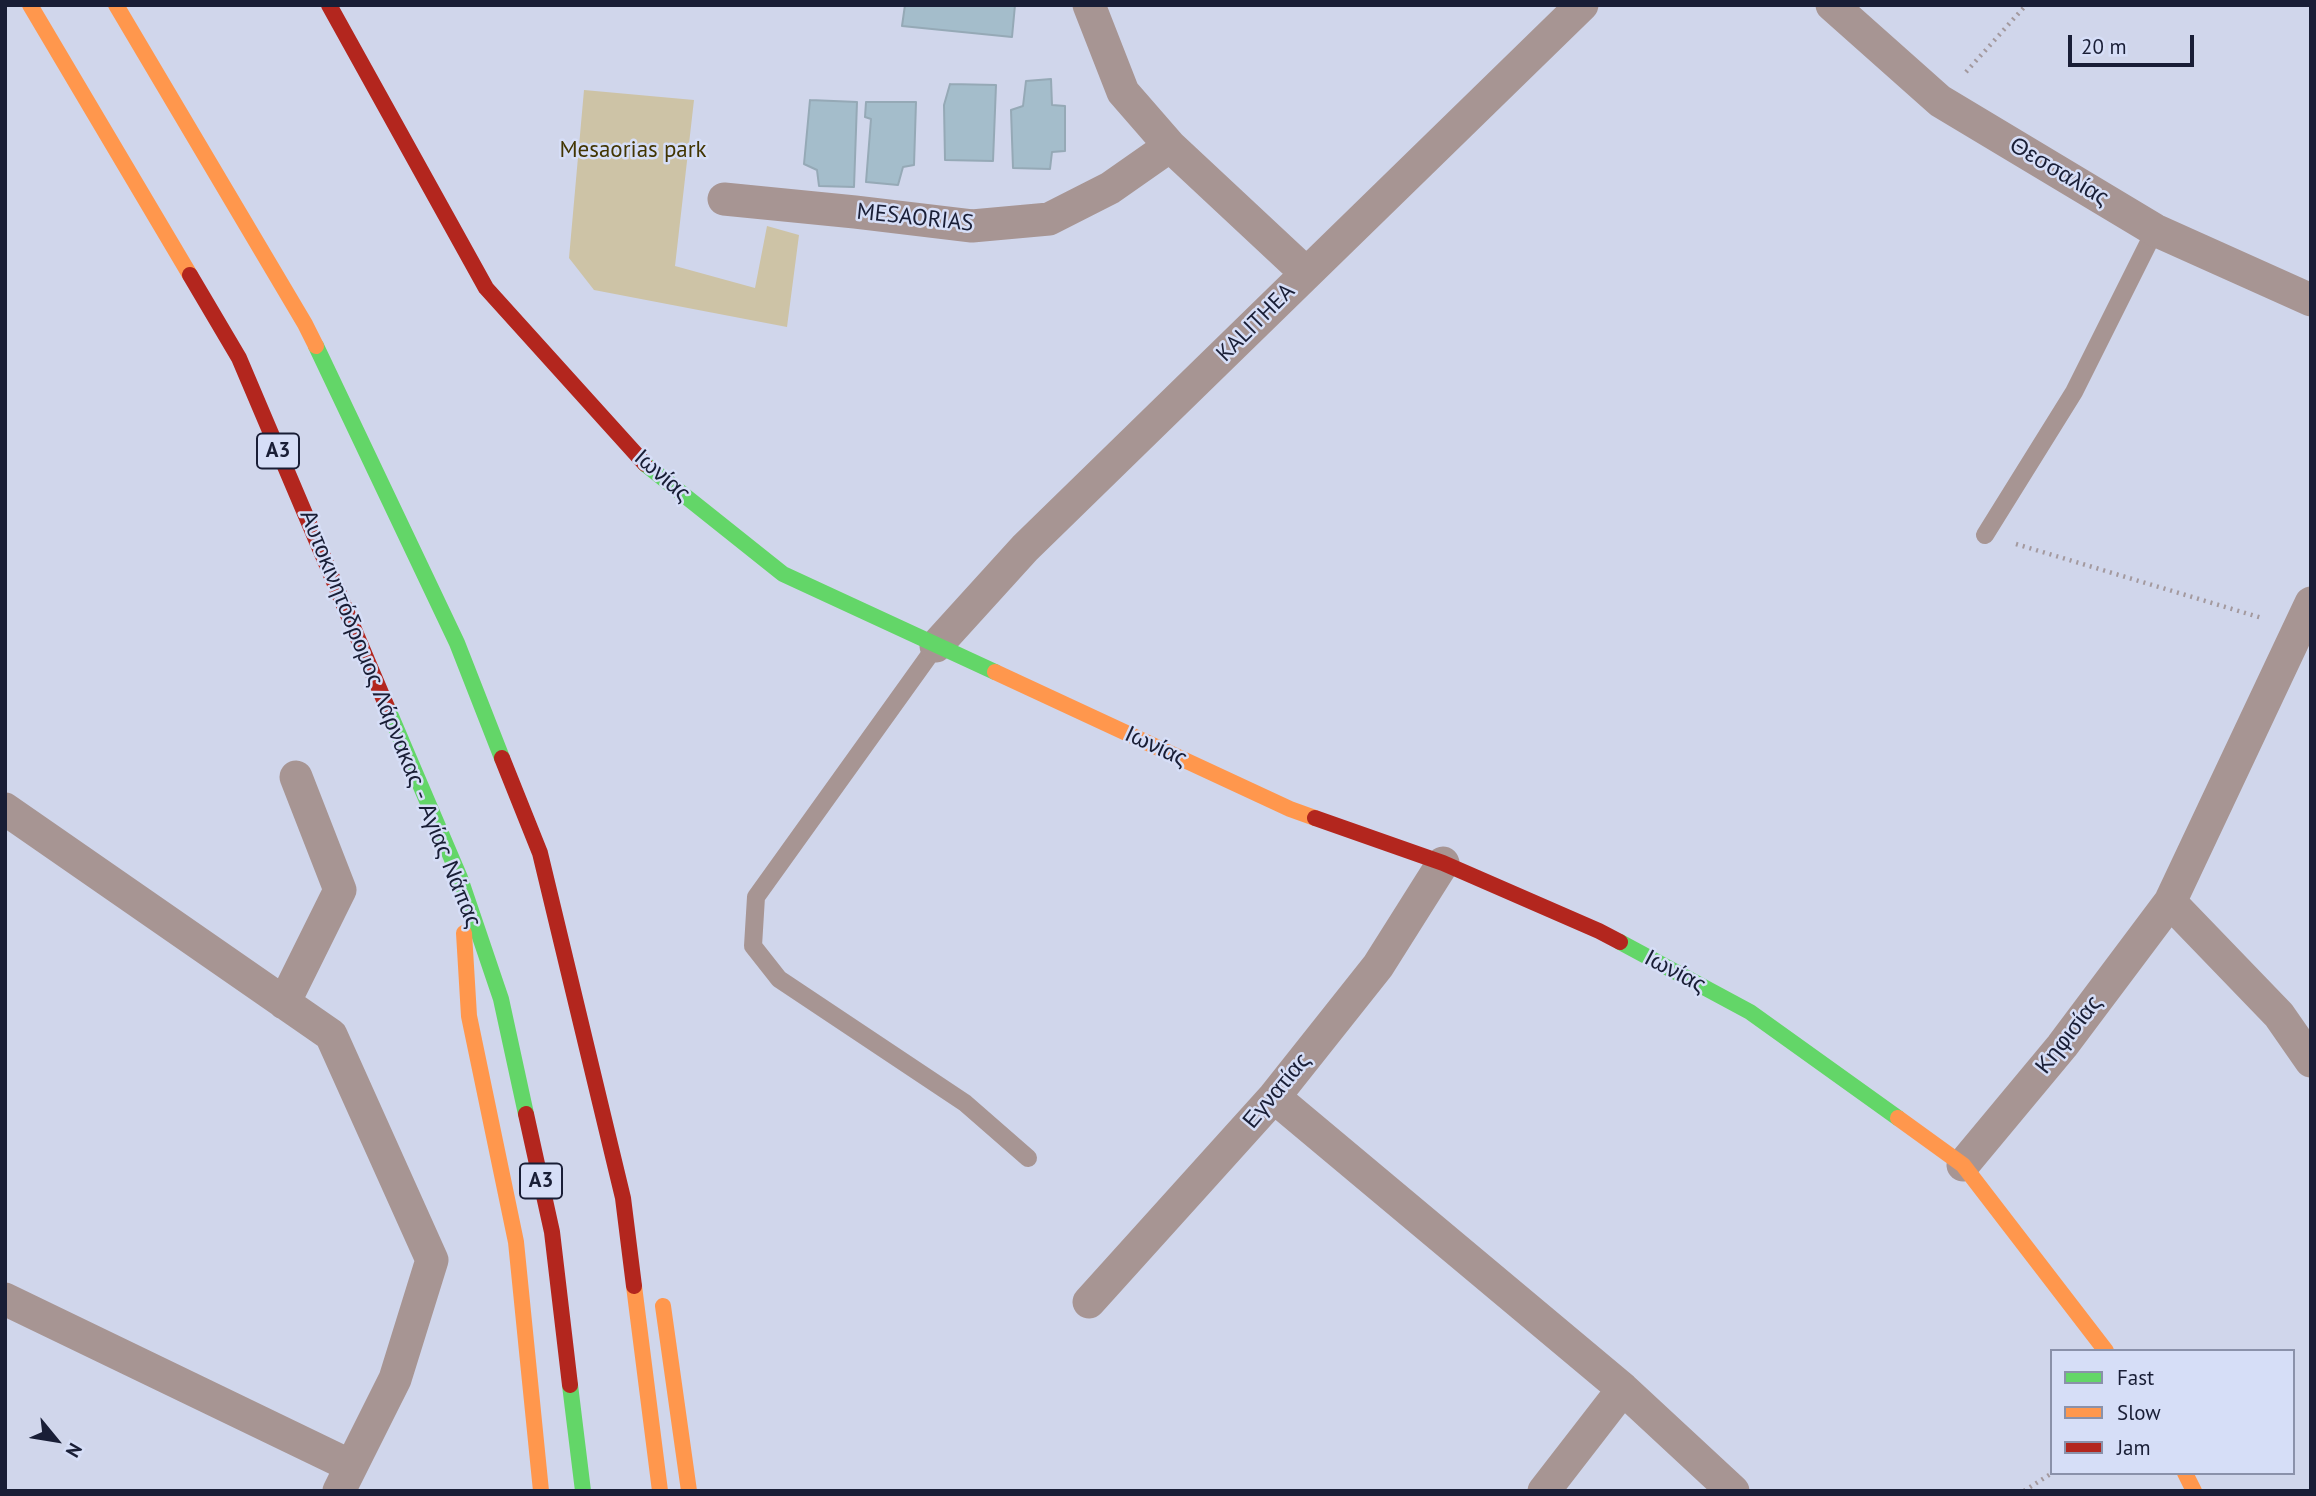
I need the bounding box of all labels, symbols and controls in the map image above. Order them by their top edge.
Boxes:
scale bar [2071,21,2197,65]
text: 20 m [2081,33,2127,60]
street label: Θεσσαλίας [2004,132,2114,212]
park label: Mesaorias park [559,136,707,164]
street label: MESAORIAS [855,198,975,238]
street label: KALITHEA [1211,278,1301,368]
road number: A3 [257,434,299,468]
street label: Ιωνίας [628,444,696,508]
street label: Αυτοκινητόδρομος Λάρνακας - Αγίας Νάπας [293,506,487,932]
street label: Ιωνίας [1121,721,1191,773]
street label: Ιωνίας [1640,944,1710,1000]
street label: Κηφισίας [2030,990,2108,1080]
street label: Εγνατίας [1237,1048,1317,1134]
road number: A3 [520,1164,562,1198]
legend [2050,1349,2295,1475]
text: Fast [2117,1364,2154,1391]
text: Slow [2117,1399,2161,1426]
north arrow [21,1405,91,1475]
text: Jam [2117,1434,2151,1461]
text: N [61,1439,88,1462]

